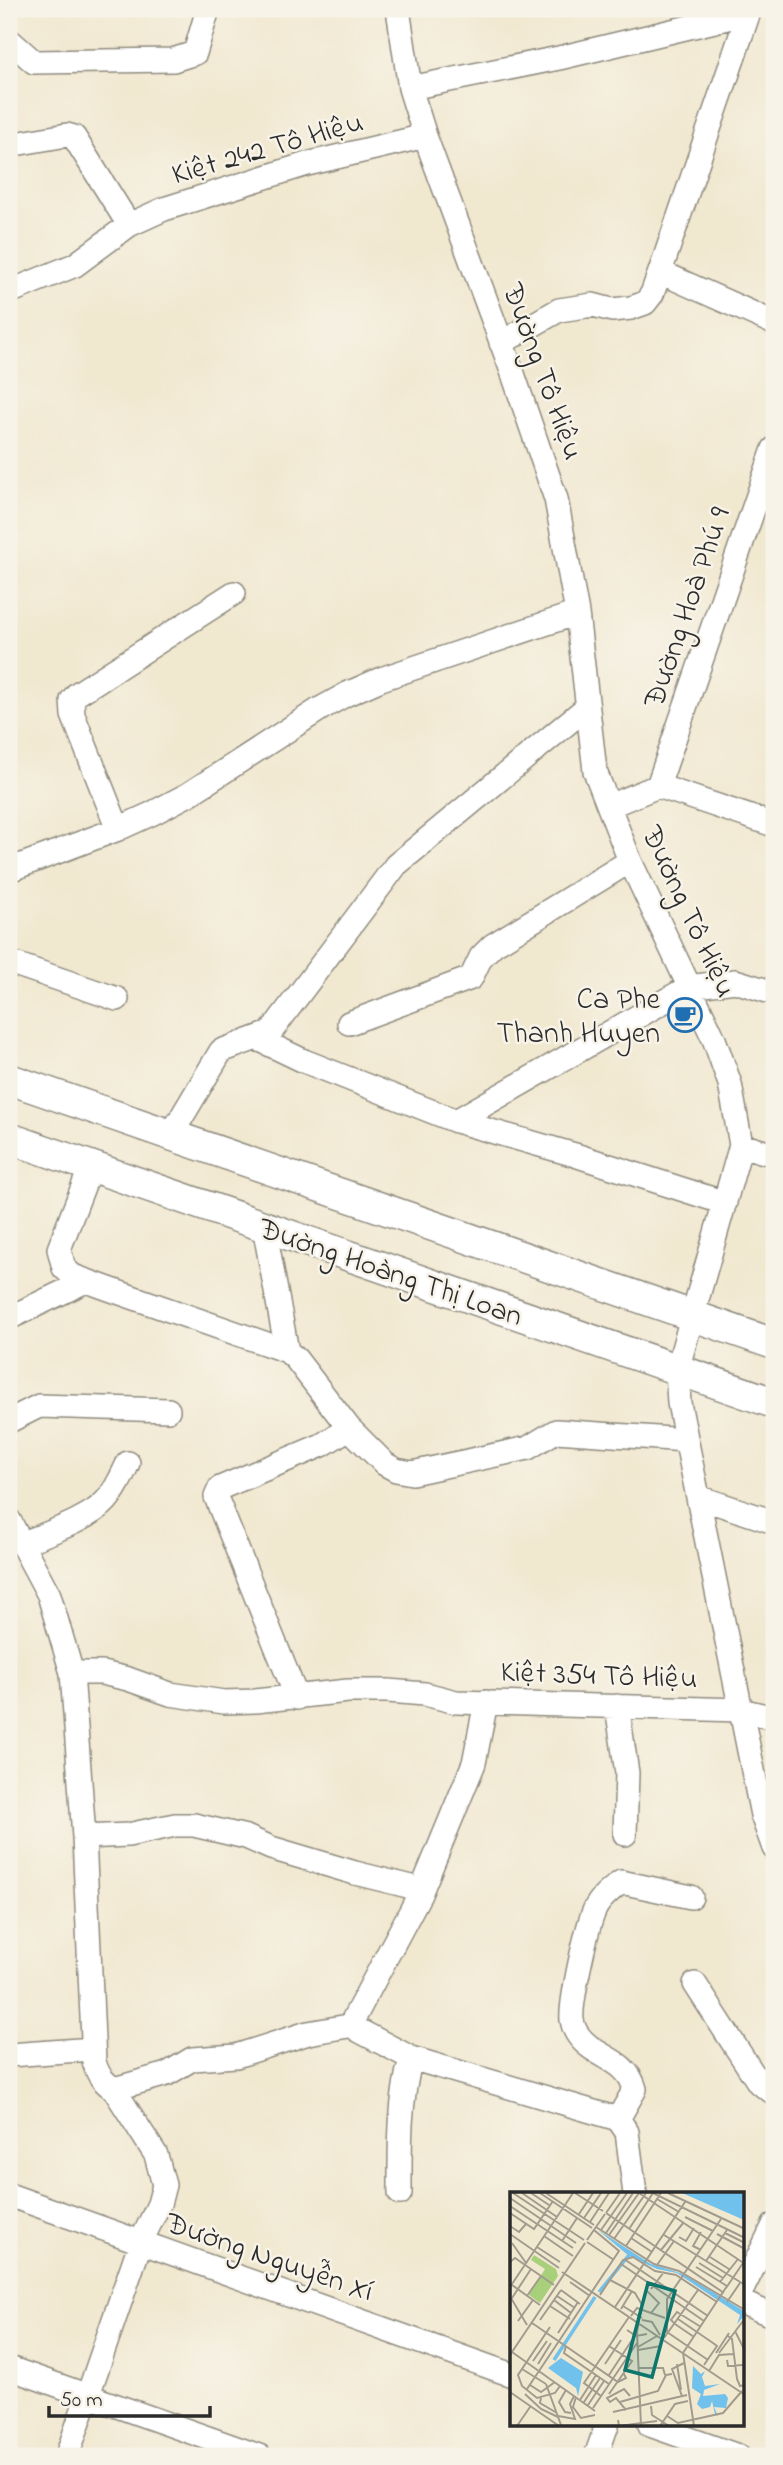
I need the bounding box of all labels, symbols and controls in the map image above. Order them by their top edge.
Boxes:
street label: Kiệt 242 Tô Hiệu [167,102,369,198]
street label: Đường Tô Hiệu [489,277,593,466]
street label: Đường Hoà Phú 9 [634,502,744,715]
street label: Đường Tô Hiệu [628,818,746,1005]
place label: Ca Phe Thanh Huyen [496,979,661,1057]
cafe icon: Ca Phe Thanh Huyen [666,996,704,1034]
street label: Đường Hoàng Thị Loan [251,1208,528,1340]
street label: Kiệt 354 Tô Hiệu [500,1652,698,1702]
inset map [510,2192,744,2426]
street label: Đường Nguyễn Xí [158,2202,379,2315]
scale bar [49,2374,210,2418]
text: 50 m [60,2386,103,2416]

